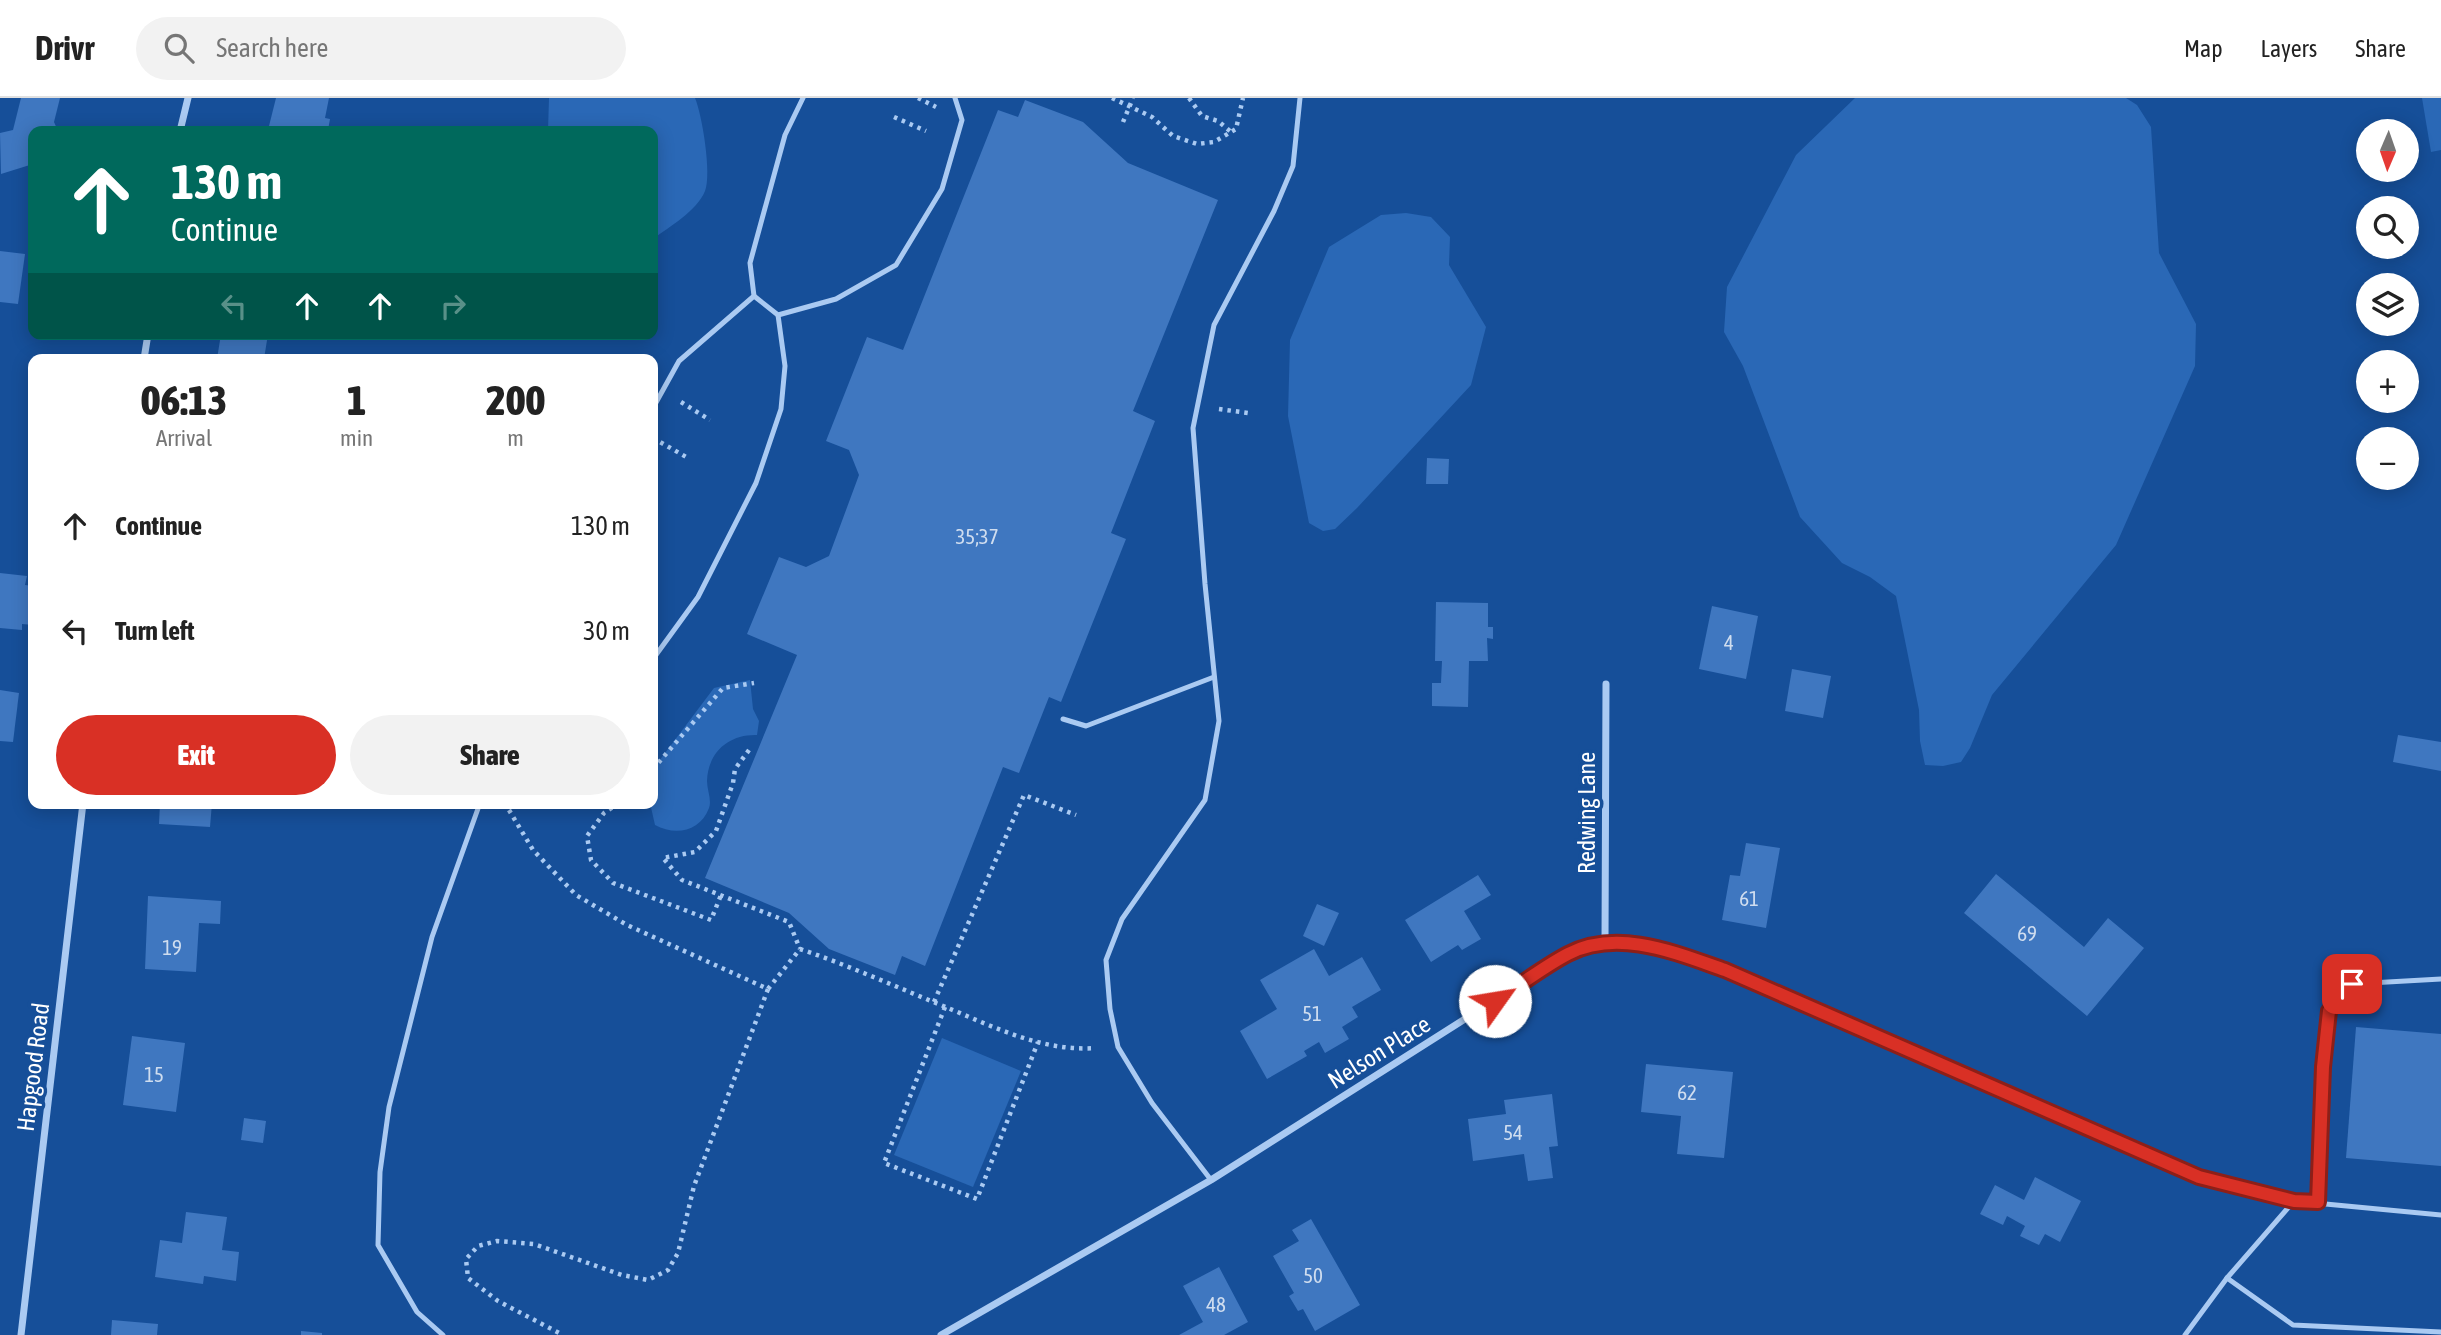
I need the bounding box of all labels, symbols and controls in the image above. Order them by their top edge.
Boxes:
search box [136,17,626,80]
text: Drivr [35,29,94,67]
icon: search [160,29,198,67]
text: Search here [216,33,328,63]
text: Map [2184,35,2223,62]
text: Layers [2261,35,2317,62]
text: Share [2355,35,2406,62]
north arrow [2356,119,2418,182]
map controls [2356,119,2419,490]
text: 130 m [171,153,282,209]
icon: ahead [56,154,147,245]
button: search [2356,196,2419,259]
text: Continue [171,211,278,248]
button: layers [2356,273,2419,336]
icon: left [215,287,253,325]
icon: ahead [288,287,326,325]
icon: ahead [361,287,399,325]
icon: right [434,287,472,325]
button: + [2356,350,2419,413]
text: 06:13 [141,376,227,424]
text: 1 [347,376,366,424]
text: 200 [486,376,545,424]
text: Arrival [156,425,212,451]
text: min [340,425,373,451]
text: m [507,425,524,451]
button: − [2356,427,2419,490]
icon: ahead [56,507,94,545]
text: Continue [115,511,202,541]
text: 130 m [571,511,630,541]
house number: 35;37 [955,524,999,548]
icon: left [56,612,94,650]
text: Turn left [115,616,195,646]
text: 30 m [583,616,630,646]
house number: 4 [1724,630,1734,654]
button: Exit [56,715,336,795]
button: Share [350,715,630,795]
street label: Redwing Lane [1573,752,1600,874]
house number: 61 [1739,886,1759,910]
house number: 69 [2017,921,2037,945]
house number: 19 [162,935,182,959]
pin [2322,954,2382,1014]
position arrow [1458,964,1532,1038]
icon: arrive [2333,965,2371,1003]
street label: Hapgood Road [12,1001,54,1133]
house number: 51 [1302,1001,1322,1025]
street label: Nelson Place [1323,1010,1435,1094]
house number: 15 [144,1062,164,1086]
house number: 62 [1677,1080,1697,1104]
house number: 54 [1503,1120,1523,1144]
house number: 50 [1303,1263,1323,1287]
house number: 48 [1206,1292,1226,1316]

